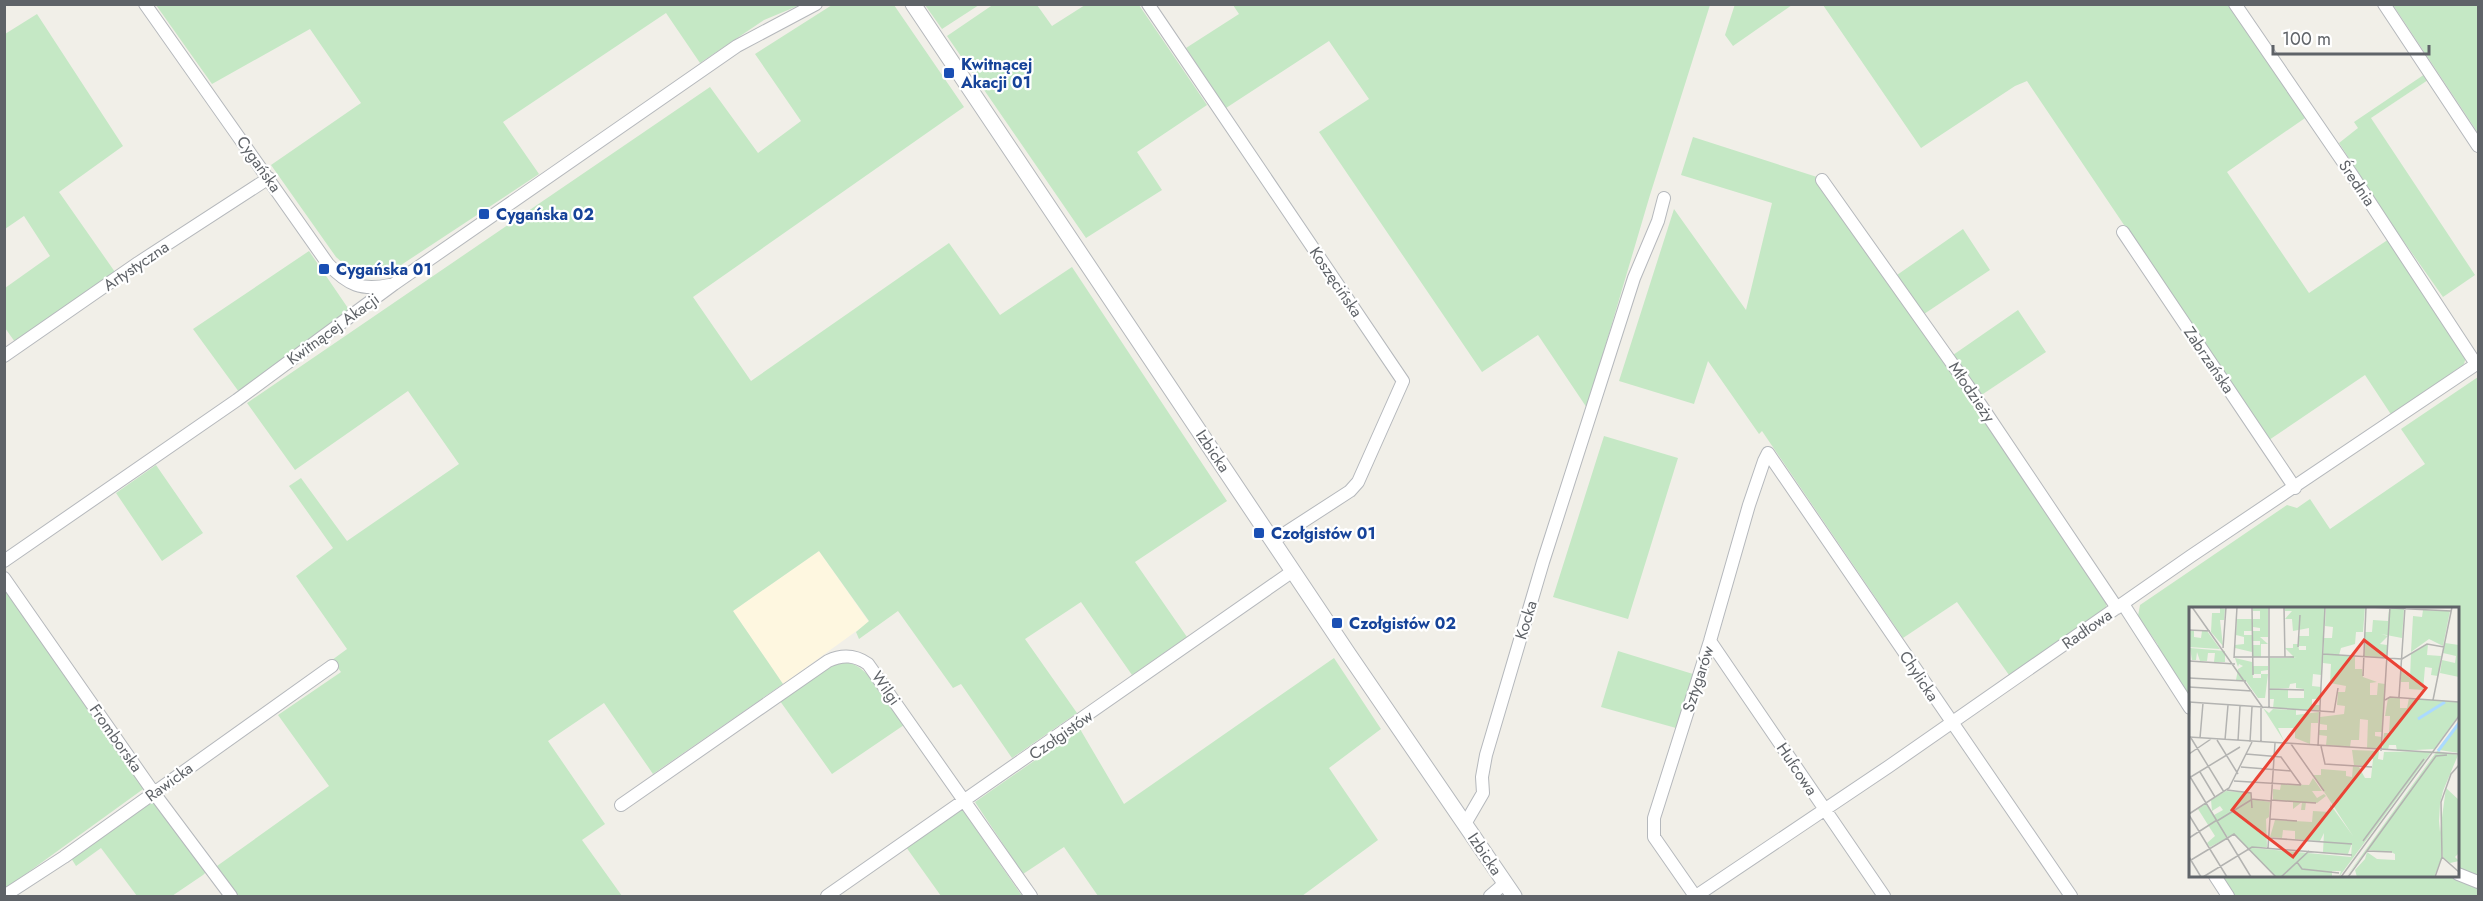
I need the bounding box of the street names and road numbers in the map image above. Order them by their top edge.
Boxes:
street label: Cygańska [231,131,287,197]
street label: Średnia [2333,155,2381,211]
street label: Artystyczna [98,235,174,297]
street label: Koszęcińska [1304,242,1368,322]
street label: Kwitnącej Akacji [282,288,384,370]
street label: Zabrzańska [2178,322,2240,398]
street label: Młodzieży [1943,357,2001,428]
street label: Izbicka [1190,425,1236,477]
street label: Kocka [1509,598,1543,642]
street label: Radłowa [2057,603,2117,655]
street label: Sztygarów [1677,643,1720,715]
street label: Chylicka [1894,646,1944,706]
street label: Wilgi [866,666,906,710]
street label: Fromborska [84,699,148,777]
street label: Czołgistów [1024,704,1098,765]
street label: Hufcowa [1771,738,1823,800]
street label: Rawicka [140,757,198,807]
street label: Izbicka [1462,828,1508,880]

